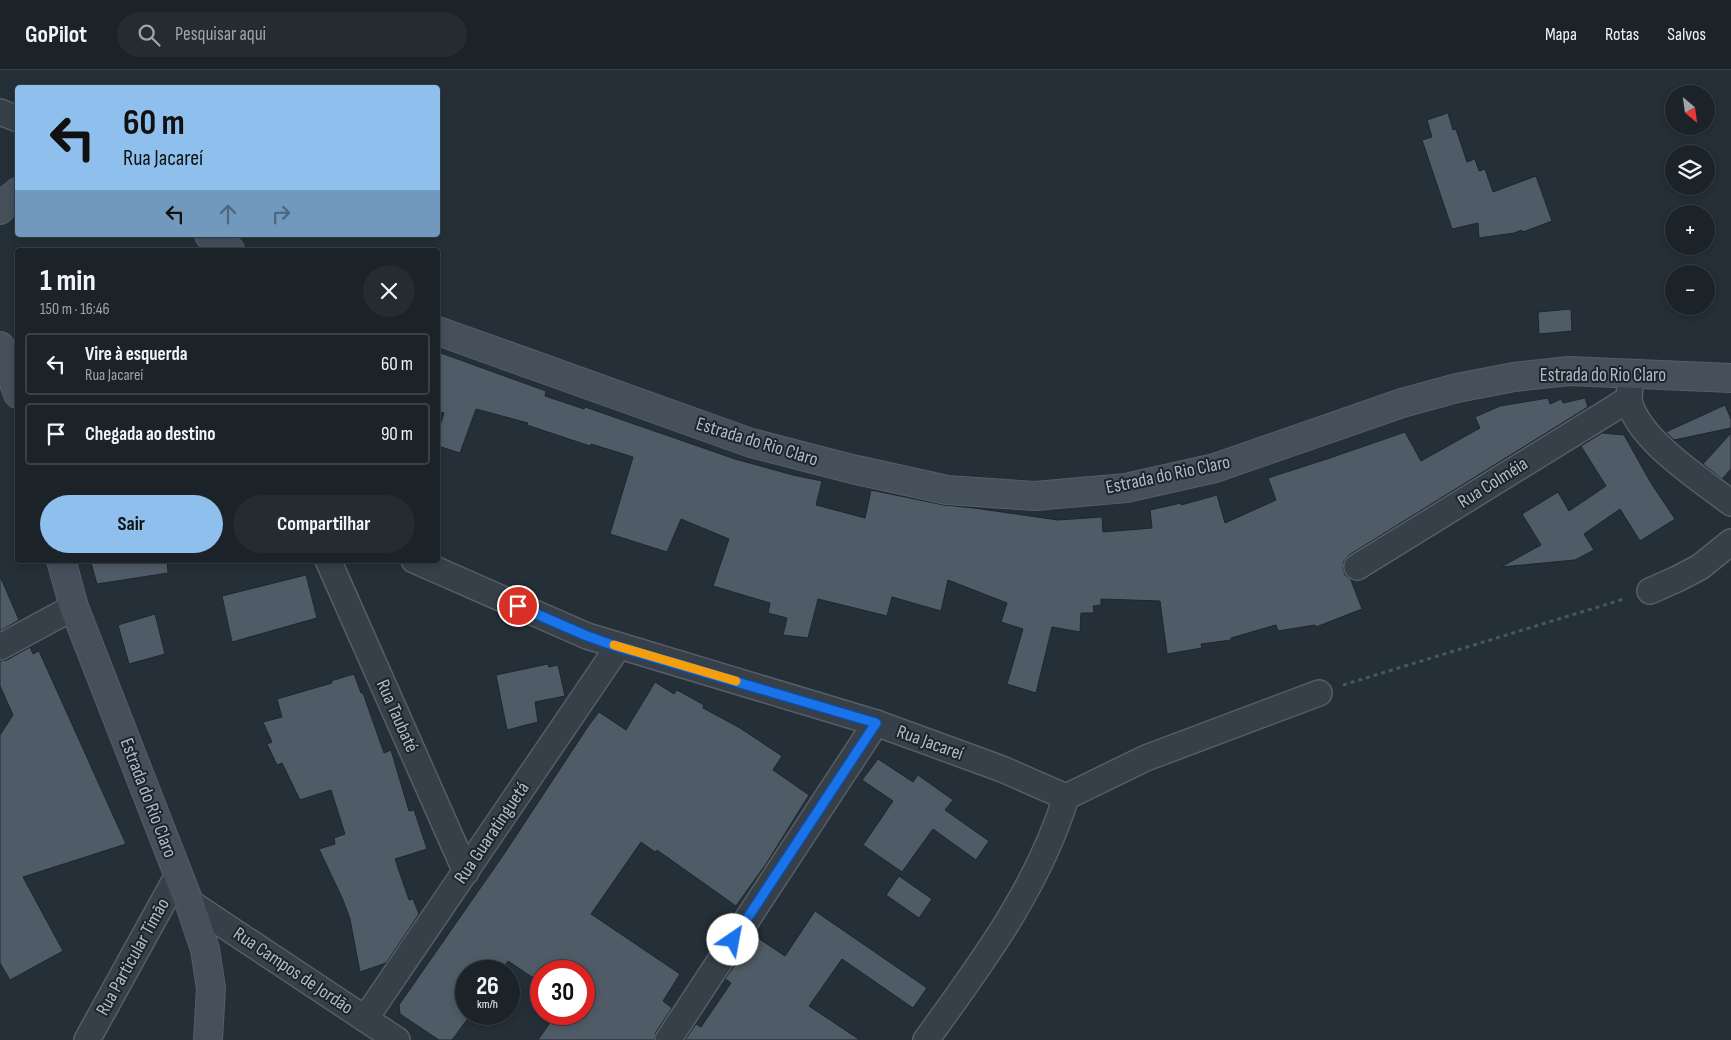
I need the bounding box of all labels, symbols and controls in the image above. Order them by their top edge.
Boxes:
search box [117,12,467,57]
text: GoPilot [25,20,87,49]
icon: search [135,21,163,49]
text: Pesquisar aqui [175,23,266,46]
text: Mapa [1545,24,1577,45]
text: Rotas [1605,24,1639,45]
text: Salvos [1667,24,1706,45]
north arrow [1665,85,1715,135]
map controls [1665,85,1715,315]
text: 60 m [123,102,185,145]
icon: left [40,105,105,170]
text: Rua Jacareí [123,145,203,172]
button: layers [1665,145,1715,195]
icon: left [161,200,189,228]
icon: ahead [214,200,242,228]
icon: right [267,200,295,228]
button: + [1665,205,1715,255]
text: 1 min [40,263,96,299]
button: close [363,265,415,317]
button: − [1665,265,1715,315]
text: 150 m · 16:46 [40,300,110,319]
text: Vire à esquerda [85,343,187,366]
icon: left [42,350,70,378]
text: 60 m [381,353,413,376]
street label: Estrada do Rio Claro [1540,364,1666,387]
text: Rua Jacareí [85,366,143,385]
street label: Estrada do Rio Claro [693,413,821,471]
icon: arrive [42,420,70,448]
text: Chegada ao destino [85,423,215,446]
text: 90 m [381,423,413,446]
street label: Estrada do Rio Claro [1104,451,1232,499]
street label: Rua Colméia [1454,453,1532,513]
button: Sair [40,495,223,553]
button: Compartilhar [233,495,415,553]
pin [497,585,539,627]
icon: arrive [504,592,532,620]
street label: Rua Taubaté [371,676,423,756]
street label: Rua Jacareí [894,720,967,766]
street label: Estrada do Rio Claro [115,735,181,861]
street label: Rua Guaratinguetá [450,778,534,888]
street label: Rua Particular Timão [91,894,175,1020]
position arrow [706,913,758,965]
street label: Rua Campos de Jordão [229,922,357,1020]
speed limit sign: 30 [530,960,595,1025]
text: 26 [476,971,499,1002]
text: km/h [477,997,498,1012]

